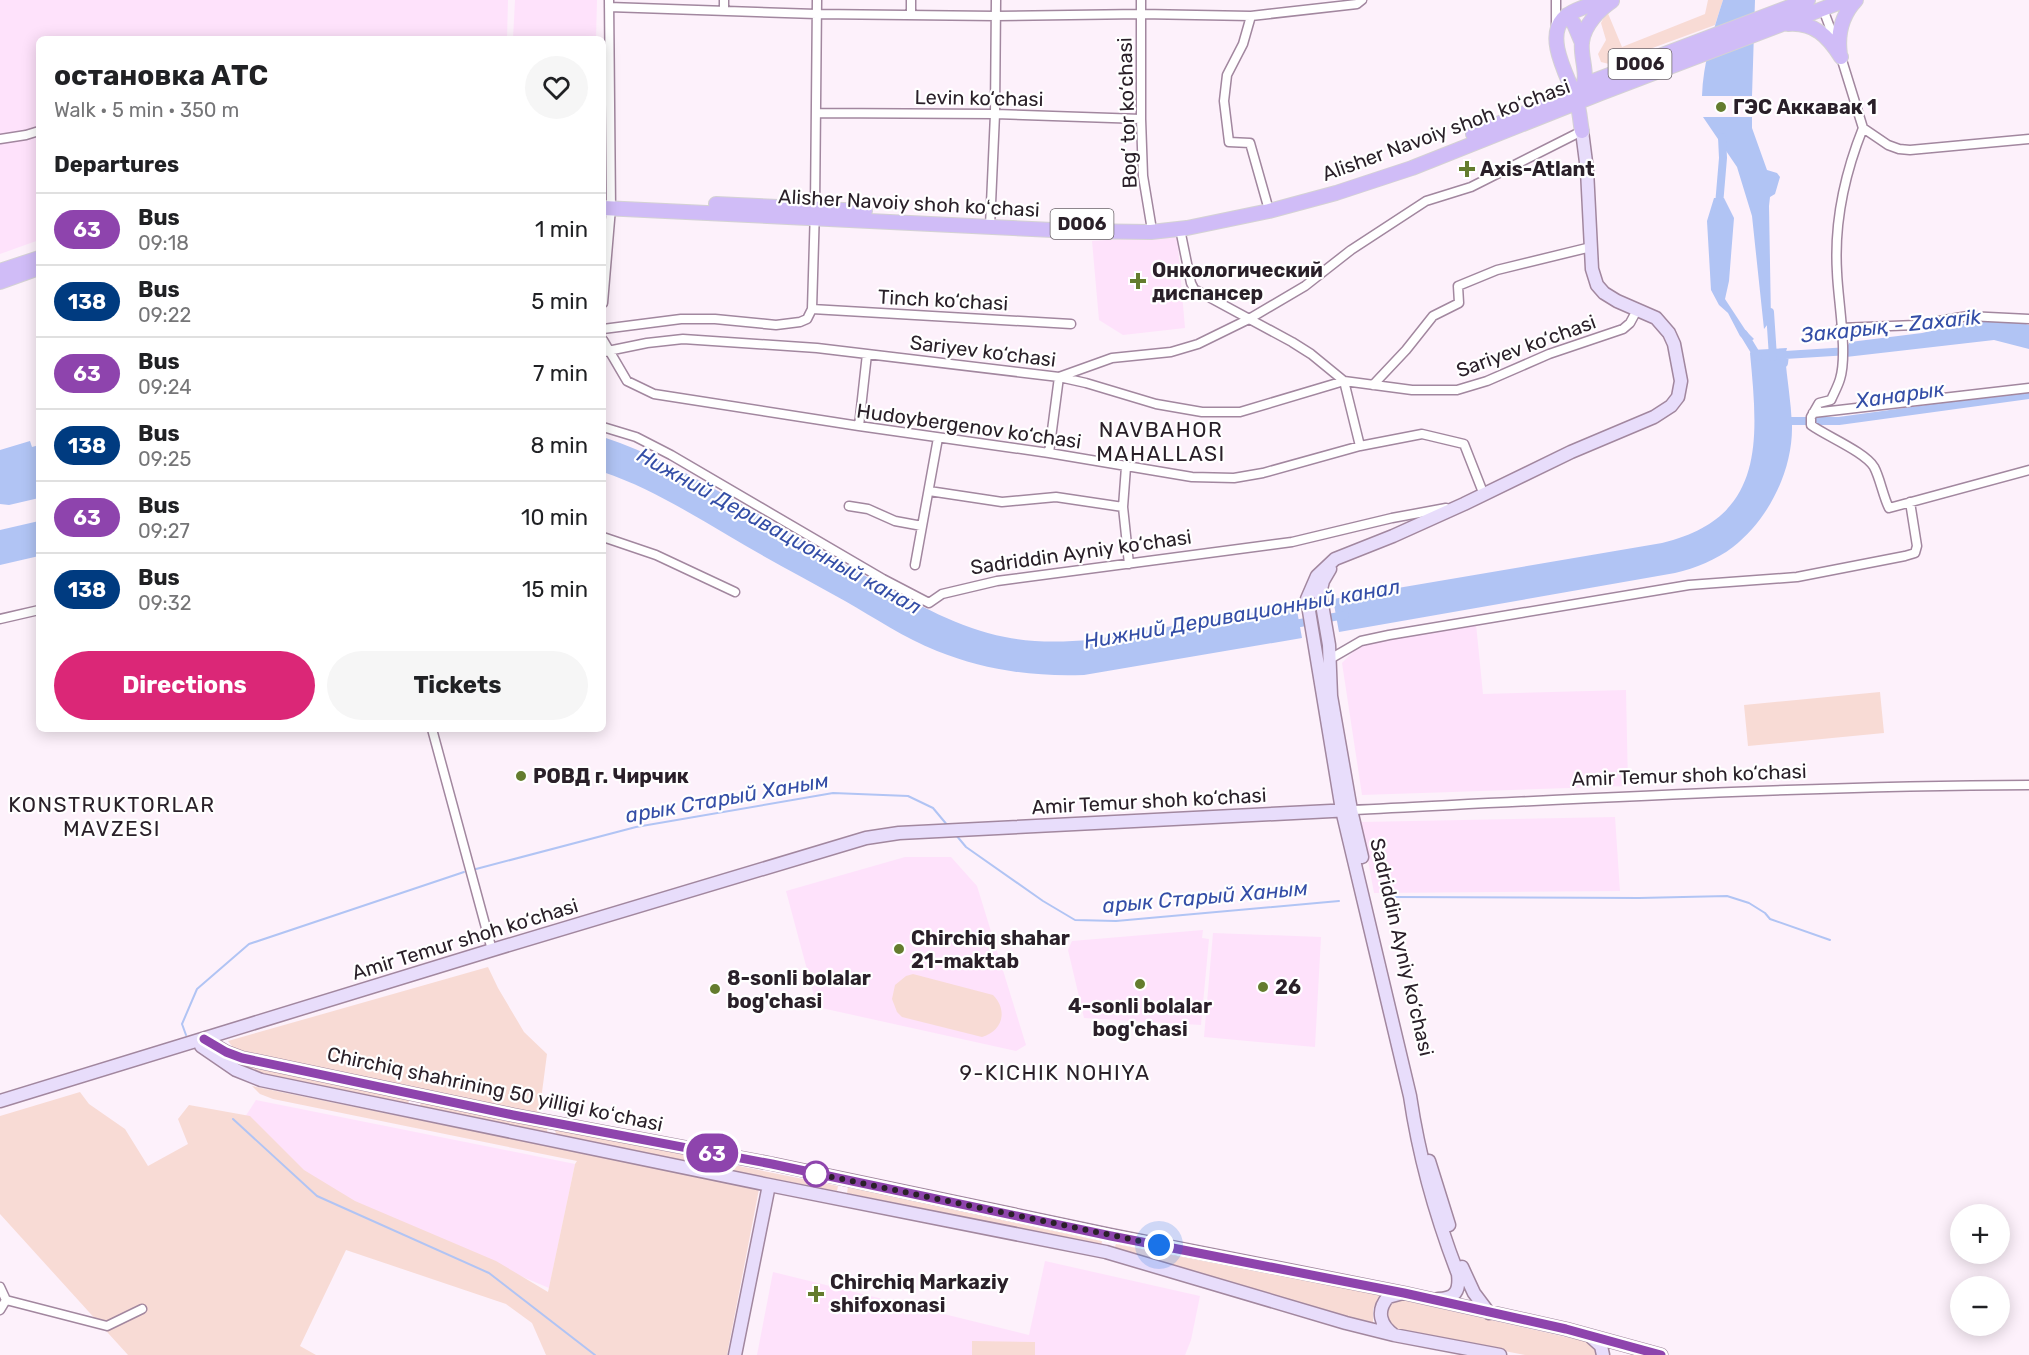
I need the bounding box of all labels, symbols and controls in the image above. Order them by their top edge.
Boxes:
street label: Bog‘ tor ko‘chasi [1112,37,1142,189]
road number: D006 [1608,49,1672,79]
button: heart [525,56,588,119]
text: остановка АТС [54,59,268,92]
street label: Alisher Navoiy shoh koʻchasi [1319,74,1573,186]
street label: Levin ko‘chasi [914,85,1044,111]
place label: ГЭС Аккавак 1 [1733,95,1877,119]
text: Walk · 5 min · 350 m [54,98,239,122]
marker: ГЭС Аккавак 1 [1714,100,1728,114]
text: Departures [54,151,179,178]
place label: Axis-Atlant [1480,157,1595,181]
marker: Axis-Atlant [1458,160,1476,178]
street label: Alisher Navoiy shoh koʻchasi [778,184,1040,222]
text: Bus [138,204,180,231]
road number: D006 [1050,209,1114,239]
text: 1 min [535,216,588,243]
text: 63 [73,217,101,242]
text: 09:18 [138,231,189,255]
place label: Онкологический диспансер [1152,258,1323,305]
marker: Онкологический диспансер [1129,272,1147,290]
text: Bus [138,276,180,303]
street label: Tinch ko‘chasi [877,285,1009,315]
text: 5 min [531,288,588,315]
text: 138 [68,289,106,314]
text: 09:22 [138,303,191,327]
water label: Закарық - Zaxarik [1799,303,1983,348]
street label: Sariyev ko‘chasi [1453,310,1599,382]
street label: Sariyev ko‘chasi [909,330,1057,372]
text: Bus [138,348,180,375]
text: 7 min [533,360,588,387]
text: 63 [73,361,101,386]
text: 09:24 [138,375,192,399]
water label: Ханарык [1853,376,1947,413]
street label: Hudoybergenov ko‘chasi [855,398,1083,454]
district label: NAVBAHOR MAHALLASI [1096,417,1226,466]
text: Bus [138,420,180,447]
text: 8 min [530,432,588,459]
text: 138 [68,433,106,458]
water label: Нижний Деривационный канал [633,442,926,619]
text: 09:25 [138,447,191,471]
text: Bus [138,492,180,519]
text: 10 min [521,504,588,531]
text: 63 [73,505,101,530]
text: 09:27 [138,519,190,543]
street label: Sadriddin Ayniy ko‘chasi [969,525,1193,579]
text: Bus [138,564,180,591]
water label: Нижний Деривационный канал [1082,573,1402,654]
text: 15 min [522,576,588,603]
text: 138 [68,577,106,602]
text: 09:32 [138,591,191,615]
button: Directions [54,651,315,720]
button: Tickets [327,651,588,720]
street label: Amir Temur shoh ko‘chasi [1571,759,1807,791]
place label: РОВД г. Чирчик [533,764,689,788]
water label: арык Старый Ханым [623,767,830,828]
marker: РОВД г. Чирчик [514,769,528,783]
street label: Amir Temur shoh ko‘chasi [1031,783,1267,819]
district label: KONSTRUKTORLAR MAVZESI [8,792,216,841]
street label: Sadriddin Ayniy ko‘chasi [1365,836,1439,1058]
water label: арык Старый Ханым [1101,875,1309,918]
street label: Amir Temur shoh ko‘chasi [349,893,581,985]
place label: Chirchiq shahar 21-maktab [911,926,1070,973]
marker: Chirchiq shahar 21-maktab [892,942,906,956]
place label: 8-sonli bolalar bog'chasi [727,966,871,1013]
place label: 26 [1275,975,1301,999]
marker: 4-sonli bolalar bog'chasi [1133,977,1147,991]
marker: 26 [1256,980,1270,994]
marker: 8-sonli bolalar bog'chasi [708,982,722,996]
place label: 4-sonli bolalar bog'chasi [1068,994,1212,1041]
street label: Chirchiq shahrining 50 yilligi koʻchasi [325,1042,665,1136]
district label: 9-KICHIK NOHIYA [960,1060,1150,1085]
line badge: 63 [685,1134,739,1172]
text: 63 [698,1141,726,1166]
unlabelled marker [803,1161,829,1187]
map controls [1950,1204,2010,1336]
button: + [1950,1204,2010,1264]
your location [1144,1230,1174,1260]
place label: Chirchiq Markaziy shifoxonasi [830,1270,1009,1317]
button: − [1950,1276,2010,1336]
marker: Chirchiq Markaziy shifoxonasi [807,1285,825,1303]

